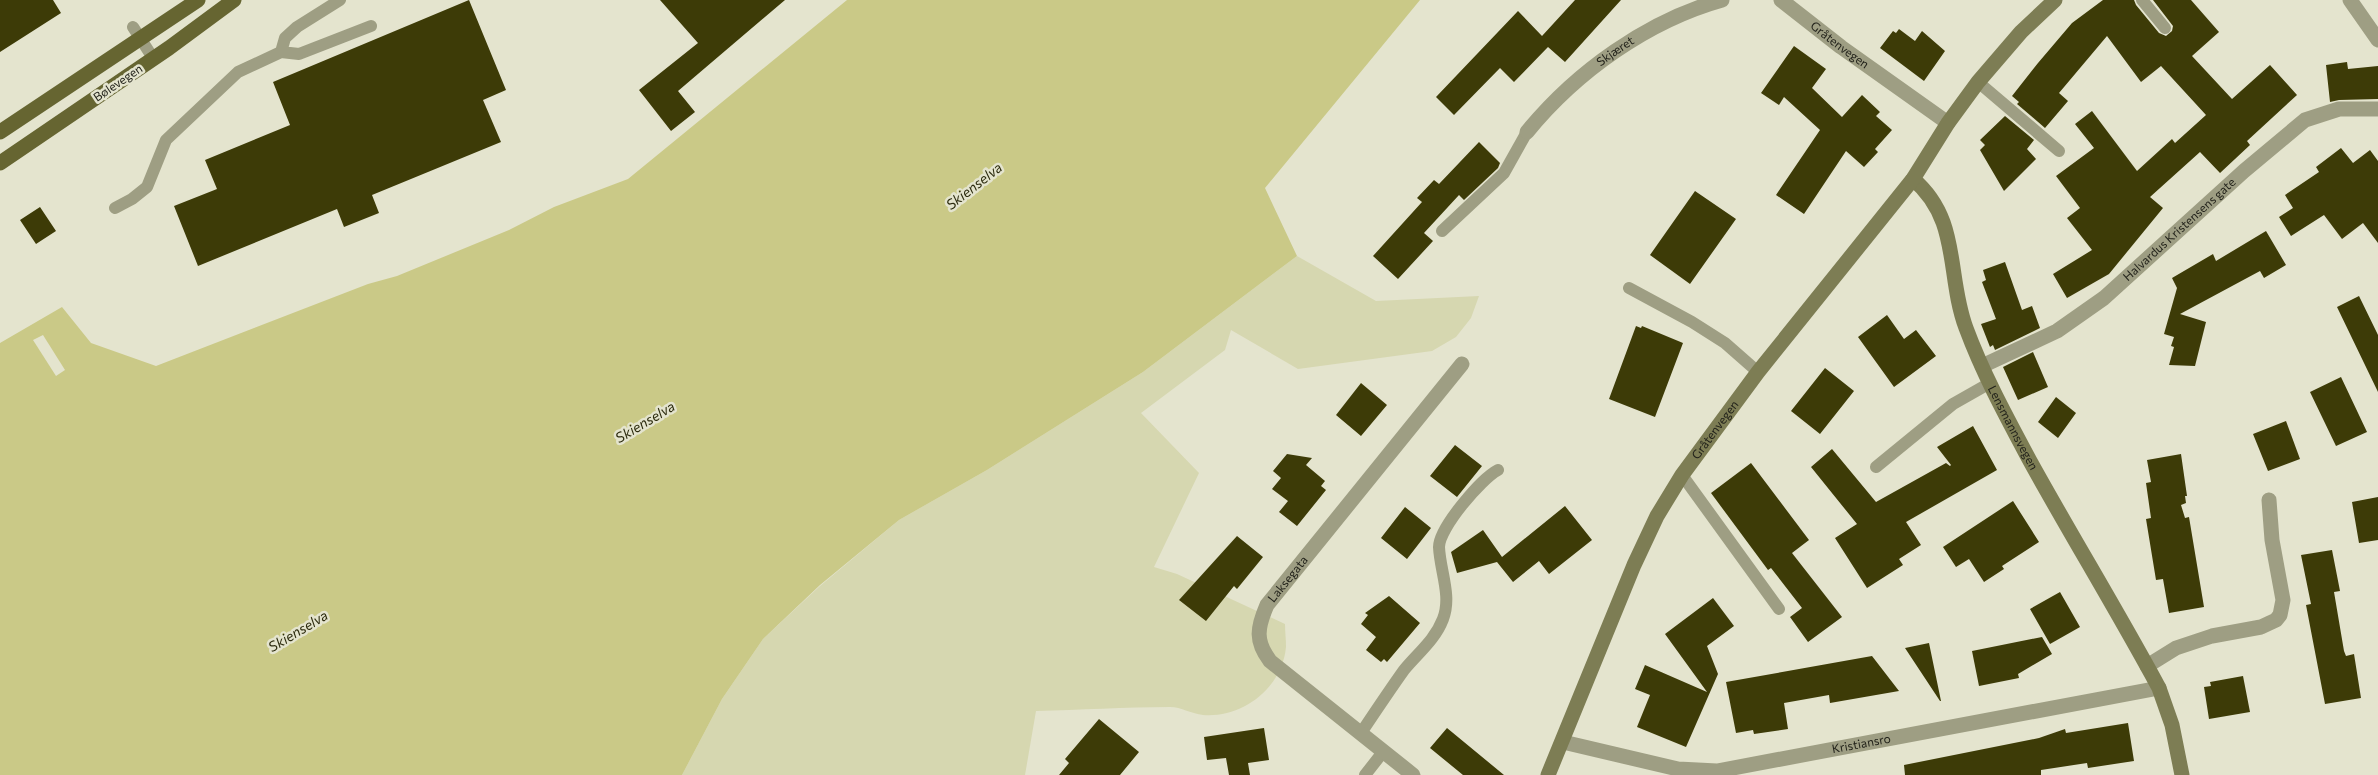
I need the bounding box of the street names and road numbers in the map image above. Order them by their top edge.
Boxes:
street label: Gråtenvegen [1808,18,1872,71]
street label: Skjæret [1593,33,1636,68]
street label: Bølevegen [90,61,145,104]
street label: Halvardus Kristensens gate [2120,174,2238,283]
street label: Lensmannsvegen [1986,383,2042,472]
street label: Gråtenvegen [1688,397,1741,462]
street label: Laksegata [1264,553,1310,604]
street label: Kristiansro [1830,731,1892,755]

